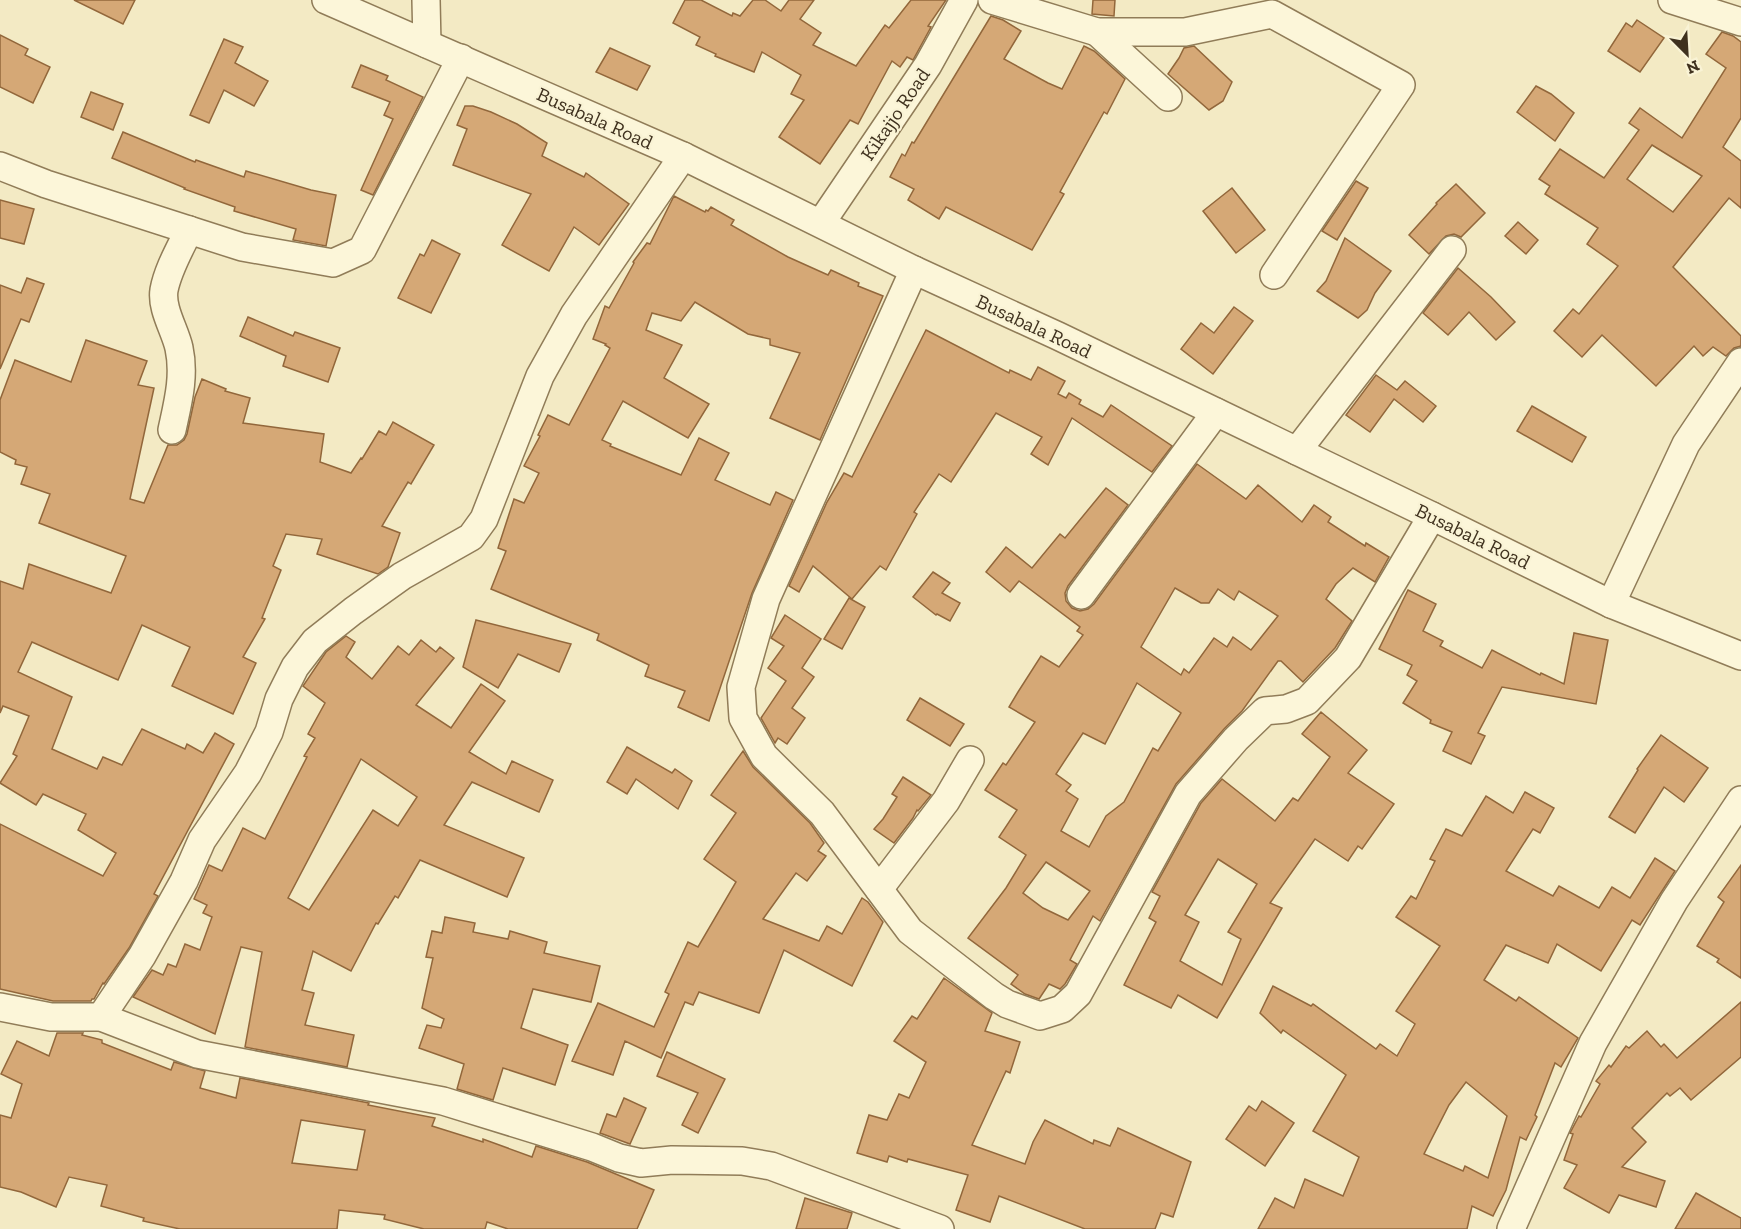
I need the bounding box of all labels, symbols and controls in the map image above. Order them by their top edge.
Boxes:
north arrow [1657,24,1717,84]
text: N [1683,56,1702,78]
street label: Kikajjo Road [855,63,935,165]
street label: Busabala Road [533,82,657,154]
street label: Busabala Road [972,289,1096,363]
street label: Busabala Road [1412,498,1534,574]

